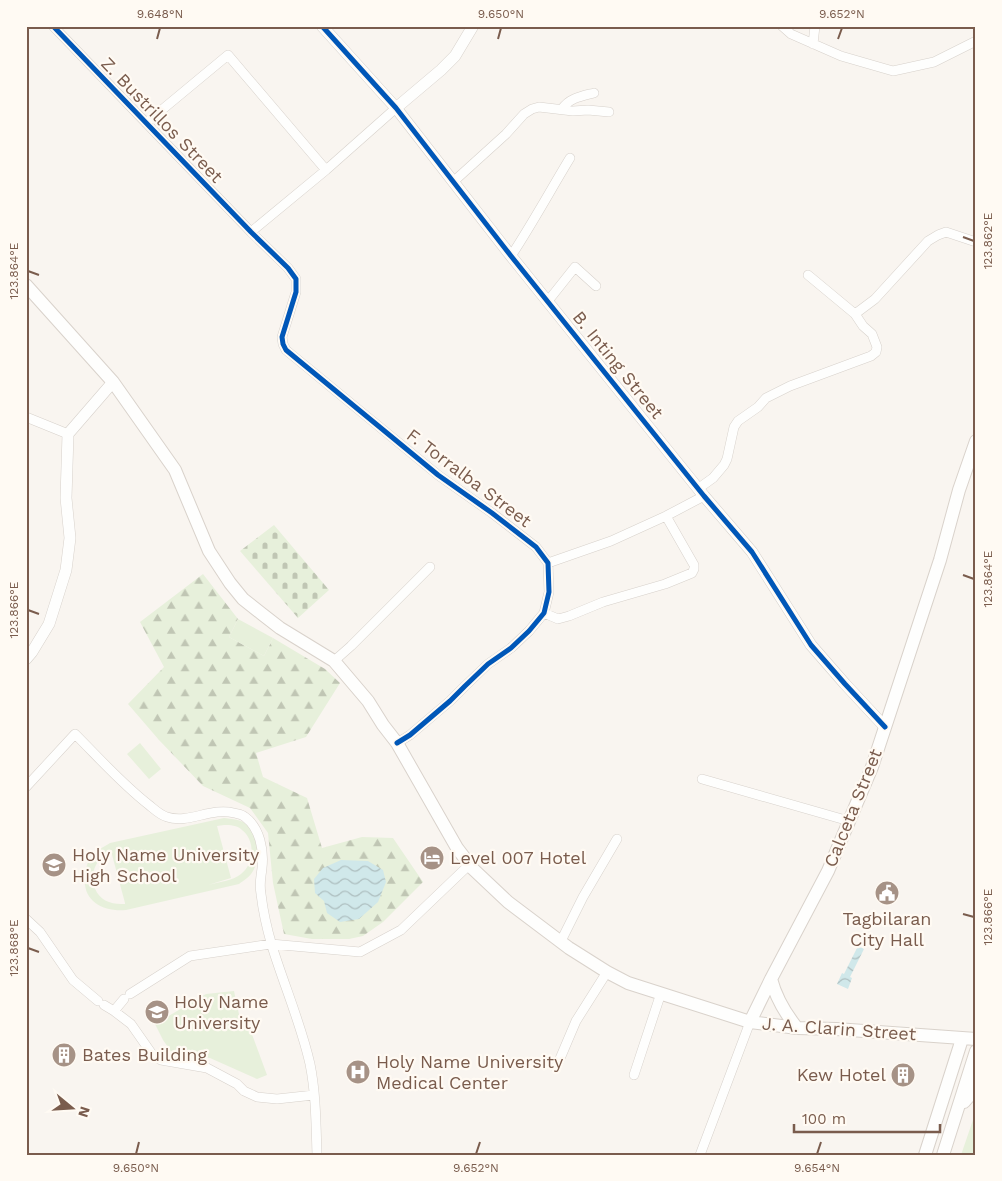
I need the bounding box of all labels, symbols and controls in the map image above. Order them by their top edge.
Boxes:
text: 9.648°N [137,7,183,21]
text: 9.650°N [478,7,524,21]
text: 9.652°N [819,7,865,21]
street label: Z. Bustrillos Street [97,53,228,187]
text: 123.862°E [981,212,995,269]
text: 123.864°E [7,242,21,300]
street label: B. Inting Street [569,307,668,423]
street label: F. Torralba Street [403,424,536,532]
text: 123.864°E [981,550,995,608]
text: 123.866°E [7,581,21,639]
street label: Calceta Street [819,745,886,870]
place label: Holy Name University High School [72,844,260,886]
hotel icon: Level 007 Hotel [419,845,445,871]
place label: Level 007 Hotel [450,847,587,868]
school or university icon: Holy Name University High School [41,852,67,878]
public building icon: Tagbilaran City Hall [874,880,900,906]
text: 123.866°E [981,888,995,946]
place label: Tagbilaran City Hall [842,908,932,950]
text: 123.868°E [7,919,21,977]
place label: Holy Name University [174,991,269,1033]
school or university icon: Holy Name University [144,999,170,1025]
street label: J. A. Clarin Street [761,1013,917,1044]
building icon: Bates Building [51,1042,77,1068]
place label: Bates Building [82,1044,208,1065]
place label: Holy Name University Medical Center [376,1051,564,1093]
hospital icon: Holy Name University Medical Center [345,1059,371,1085]
building icon: Kew Hotel [890,1062,916,1088]
place label: Kew Hotel [797,1064,886,1085]
north arrow [48,1084,98,1134]
scale bar [794,1101,941,1133]
text: N [75,1105,94,1119]
text: 100 m [802,1110,846,1128]
text: 9.650°N [113,1161,159,1175]
text: 9.652°N [453,1161,499,1175]
text: 9.654°N [794,1161,840,1175]

